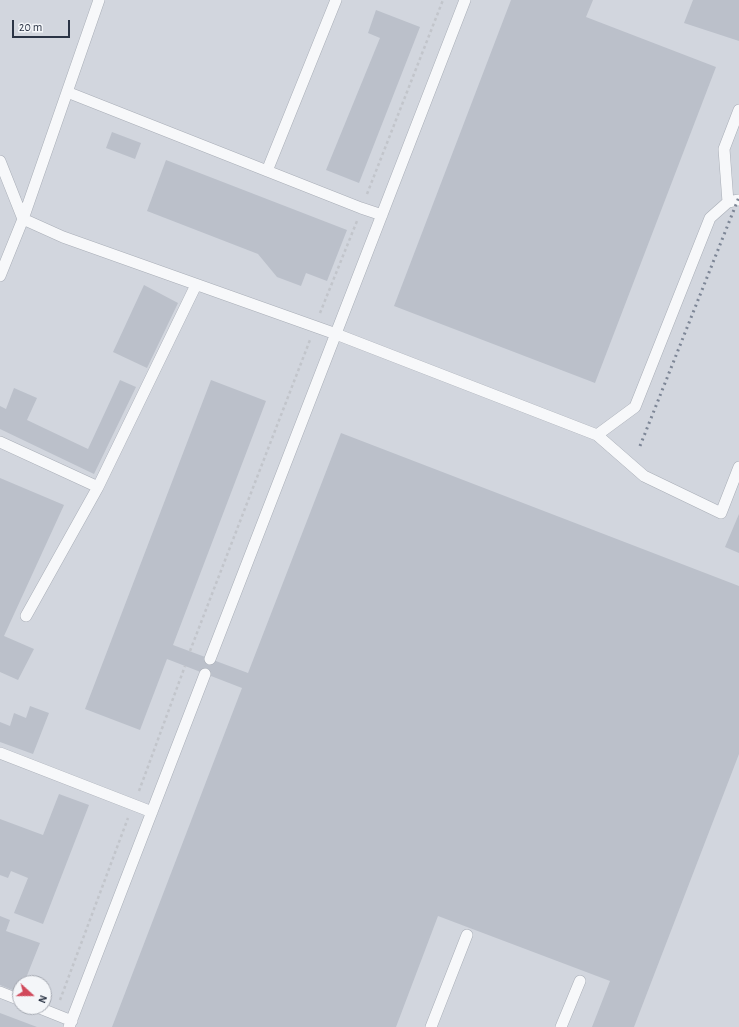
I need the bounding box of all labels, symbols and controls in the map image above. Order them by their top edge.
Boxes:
scale bar [14,12,72,38]
text: 20 m [19,21,42,33]
north arrow [12,975,52,1015]
text: N [36,994,49,1005]

